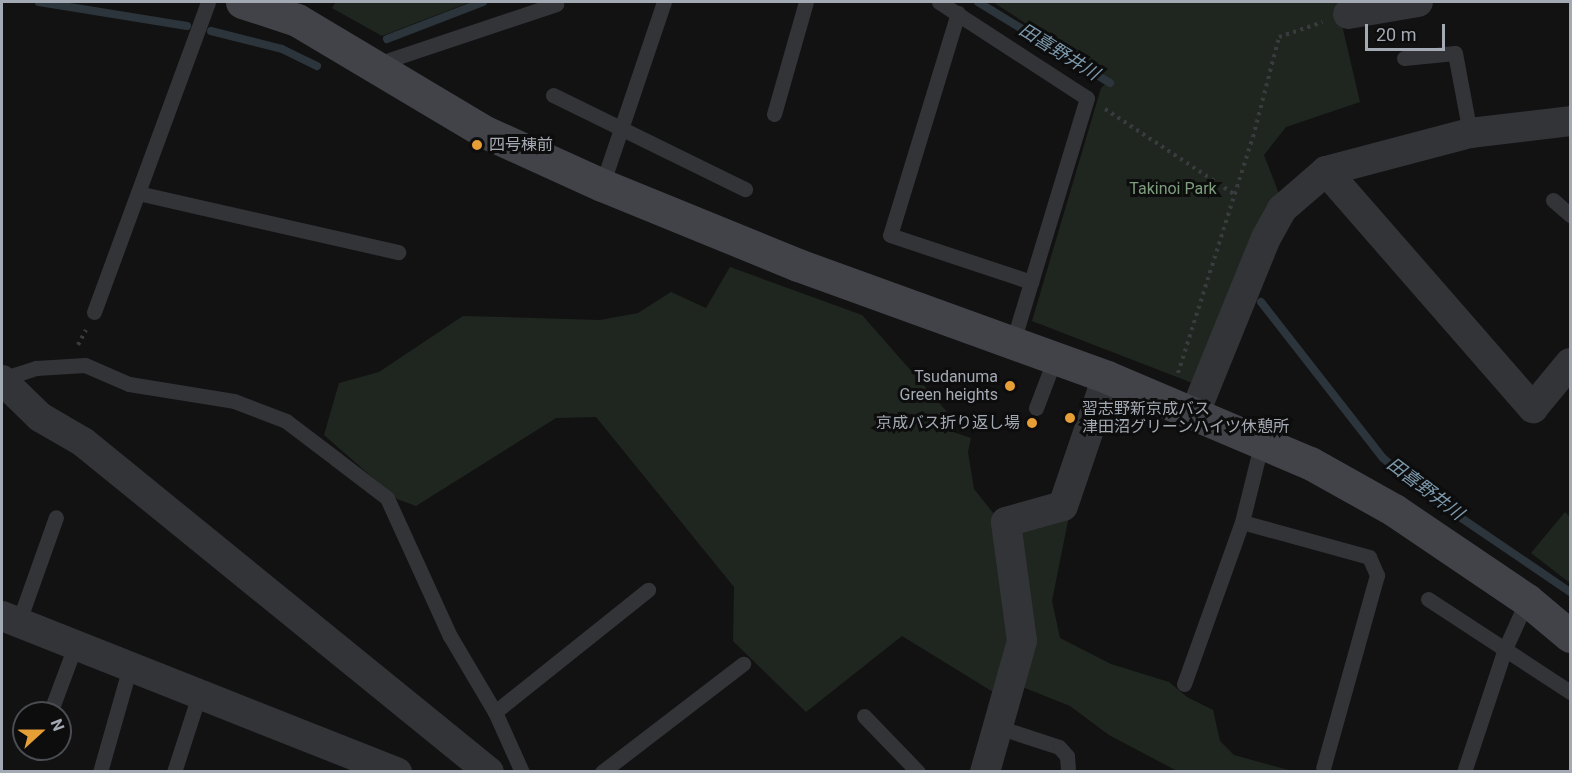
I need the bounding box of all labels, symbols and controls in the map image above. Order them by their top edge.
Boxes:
scale bar [1368,12,1448,50]
water label: 田喜野井川 [1015,19,1103,85]
text: 20 m [1376,24,1416,45]
place label: 四号棟前 [489,135,553,155]
marker: 四号棟前 [470,138,484,152]
park label: Takinoi Park [1129,179,1217,199]
place label: Tsudanuma Green heights [900,367,998,405]
marker: Tsudanuma Green heights [1003,379,1017,393]
place label: 習志野新京成バス 津田沼グリーンハイツ休憩所 [1082,399,1290,437]
marker: 習志野新京成バス 津田沼グリーンハイツ休憩所 [1063,411,1077,425]
place label: 京成バス折り返し場 [876,413,1020,433]
marker: 京成バス折り返し場 [1025,416,1039,430]
water label: 田喜野井川 [1383,453,1467,525]
north arrow [12,701,72,761]
text: N [47,716,68,734]

